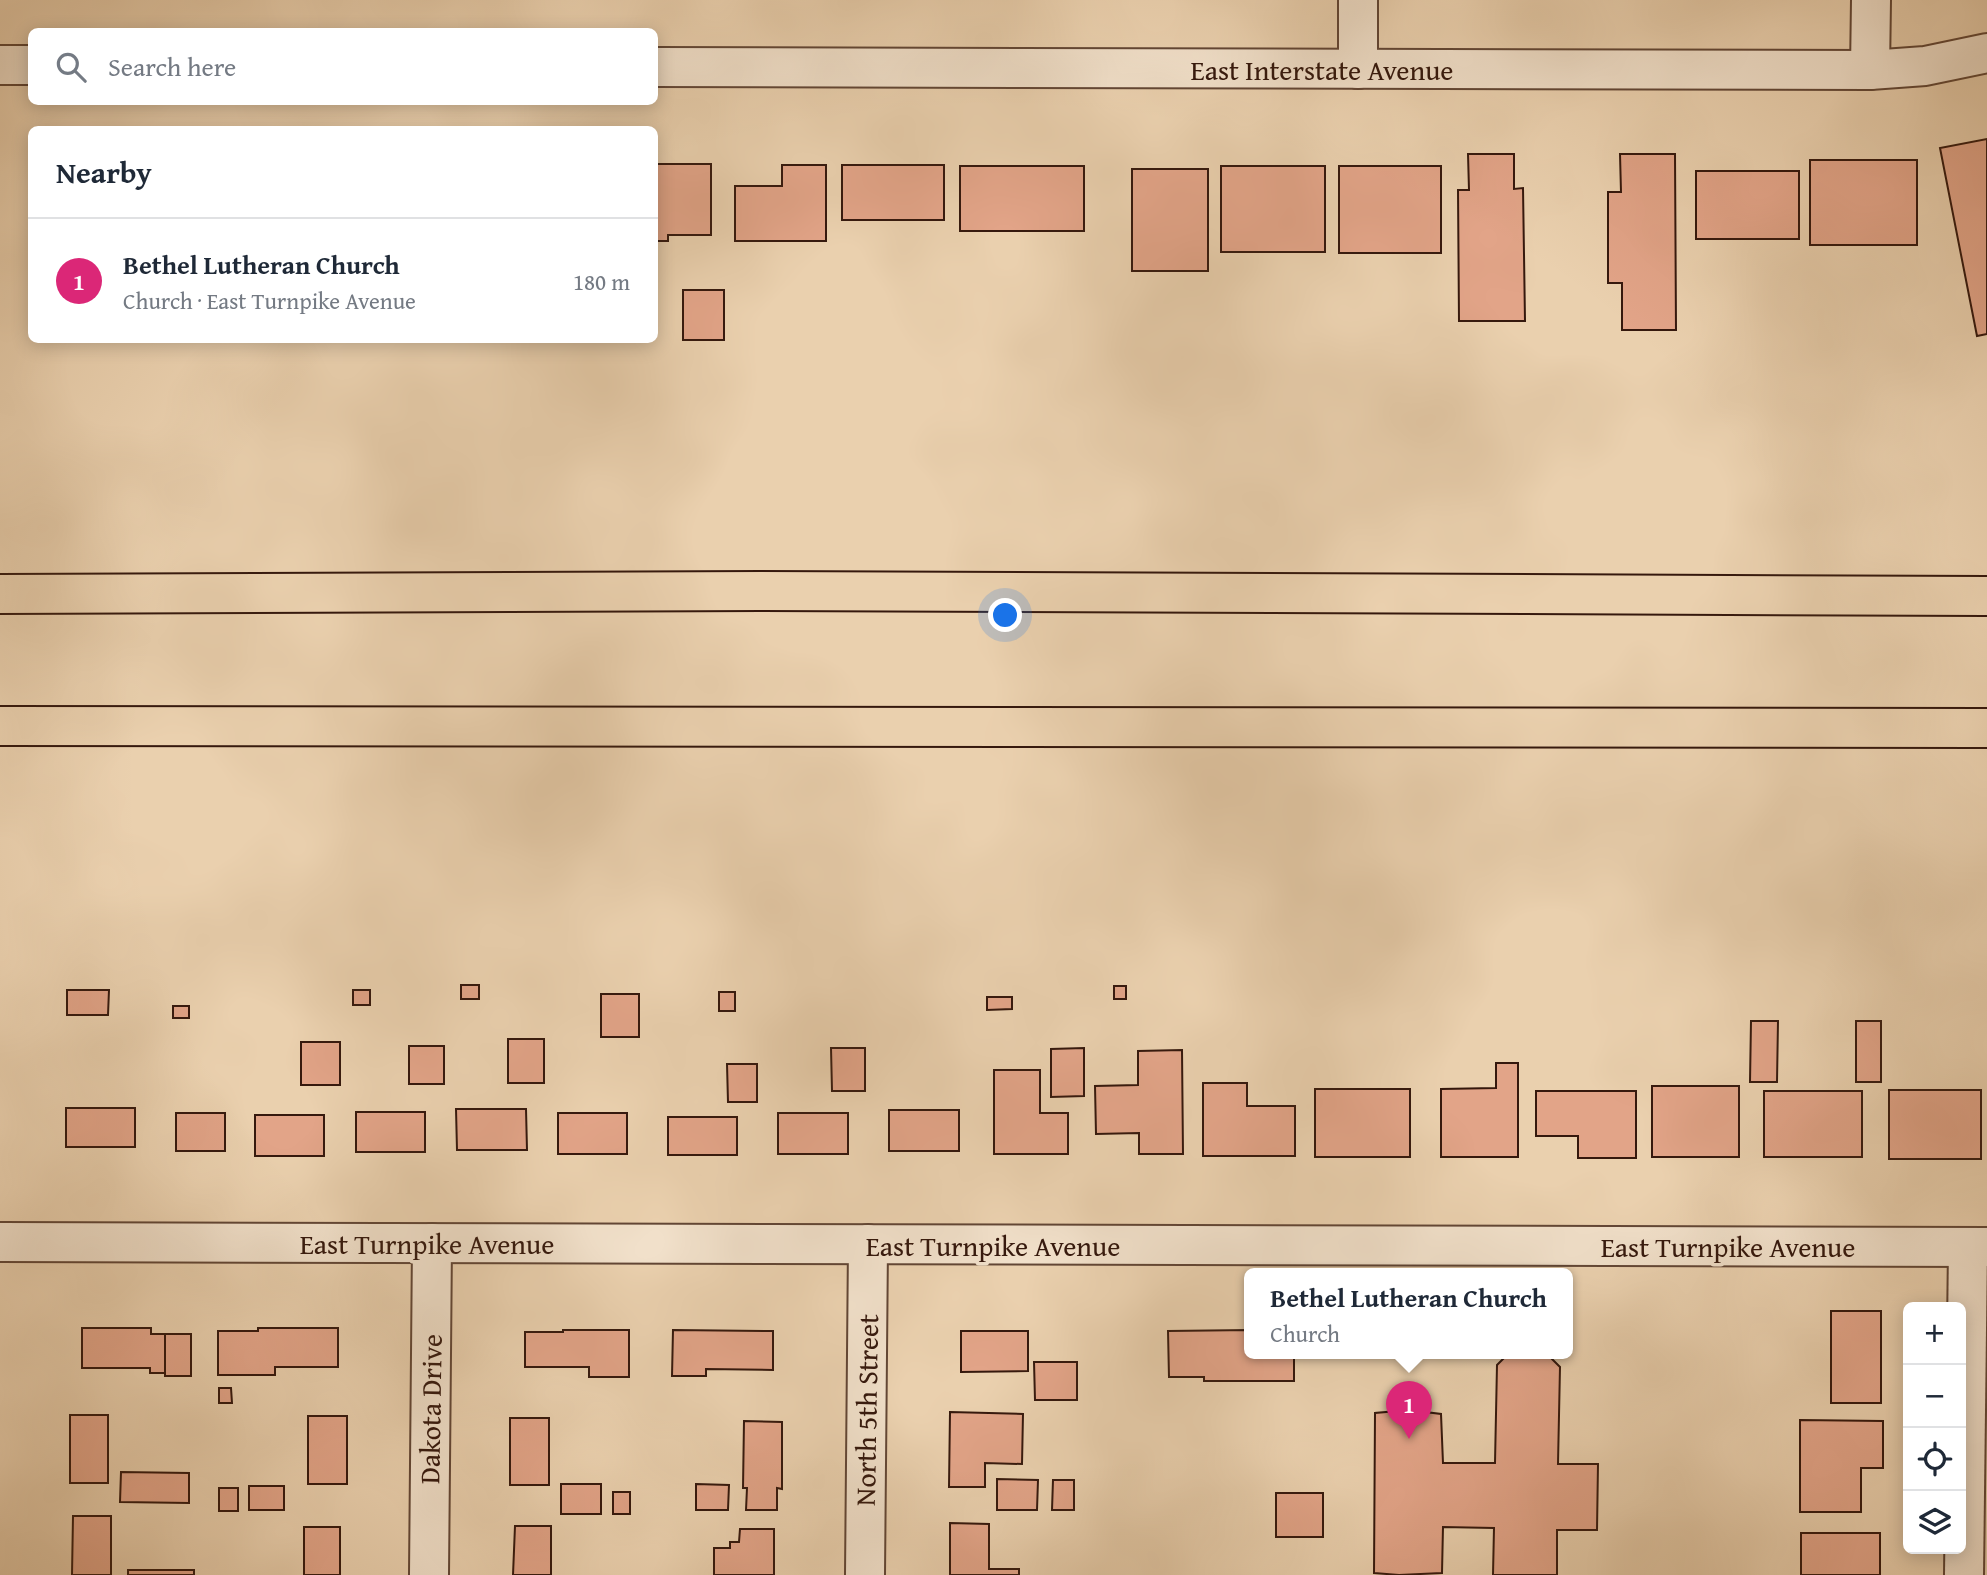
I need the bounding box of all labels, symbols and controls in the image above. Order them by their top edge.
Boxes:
search box [28,28,658,105]
text: Search here [108,47,236,86]
icon: search [52,48,90,86]
street label: East Interstate Avenue [1191,49,1453,90]
text: Nearby [56,150,152,194]
text: Bethel Lutheran Church [123,245,400,284]
text: 1 [73,265,85,298]
text: 180 m [573,265,630,298]
text: Church · East Turnpike Avenue [123,284,416,317]
your location [988,598,1022,632]
street label: East Turnpike Avenue [300,1223,554,1264]
street label: East Turnpike Avenue [866,1225,1120,1266]
street label: East Turnpike Avenue [1601,1226,1855,1267]
popup [1244,1268,1573,1359]
text: Bethel Lutheran Church [1270,1278,1547,1317]
map controls [1903,1302,1966,1554]
button: + [1903,1302,1966,1365]
street label: North 5th Street [844,1314,888,1506]
text: Church [1270,1317,1340,1350]
street label: Dakota Drive [408,1334,452,1484]
button: − [1903,1365,1966,1428]
pin: 1 [1386,1381,1432,1439]
button: locate [1903,1428,1966,1491]
button: layers [1903,1491,1966,1554]

